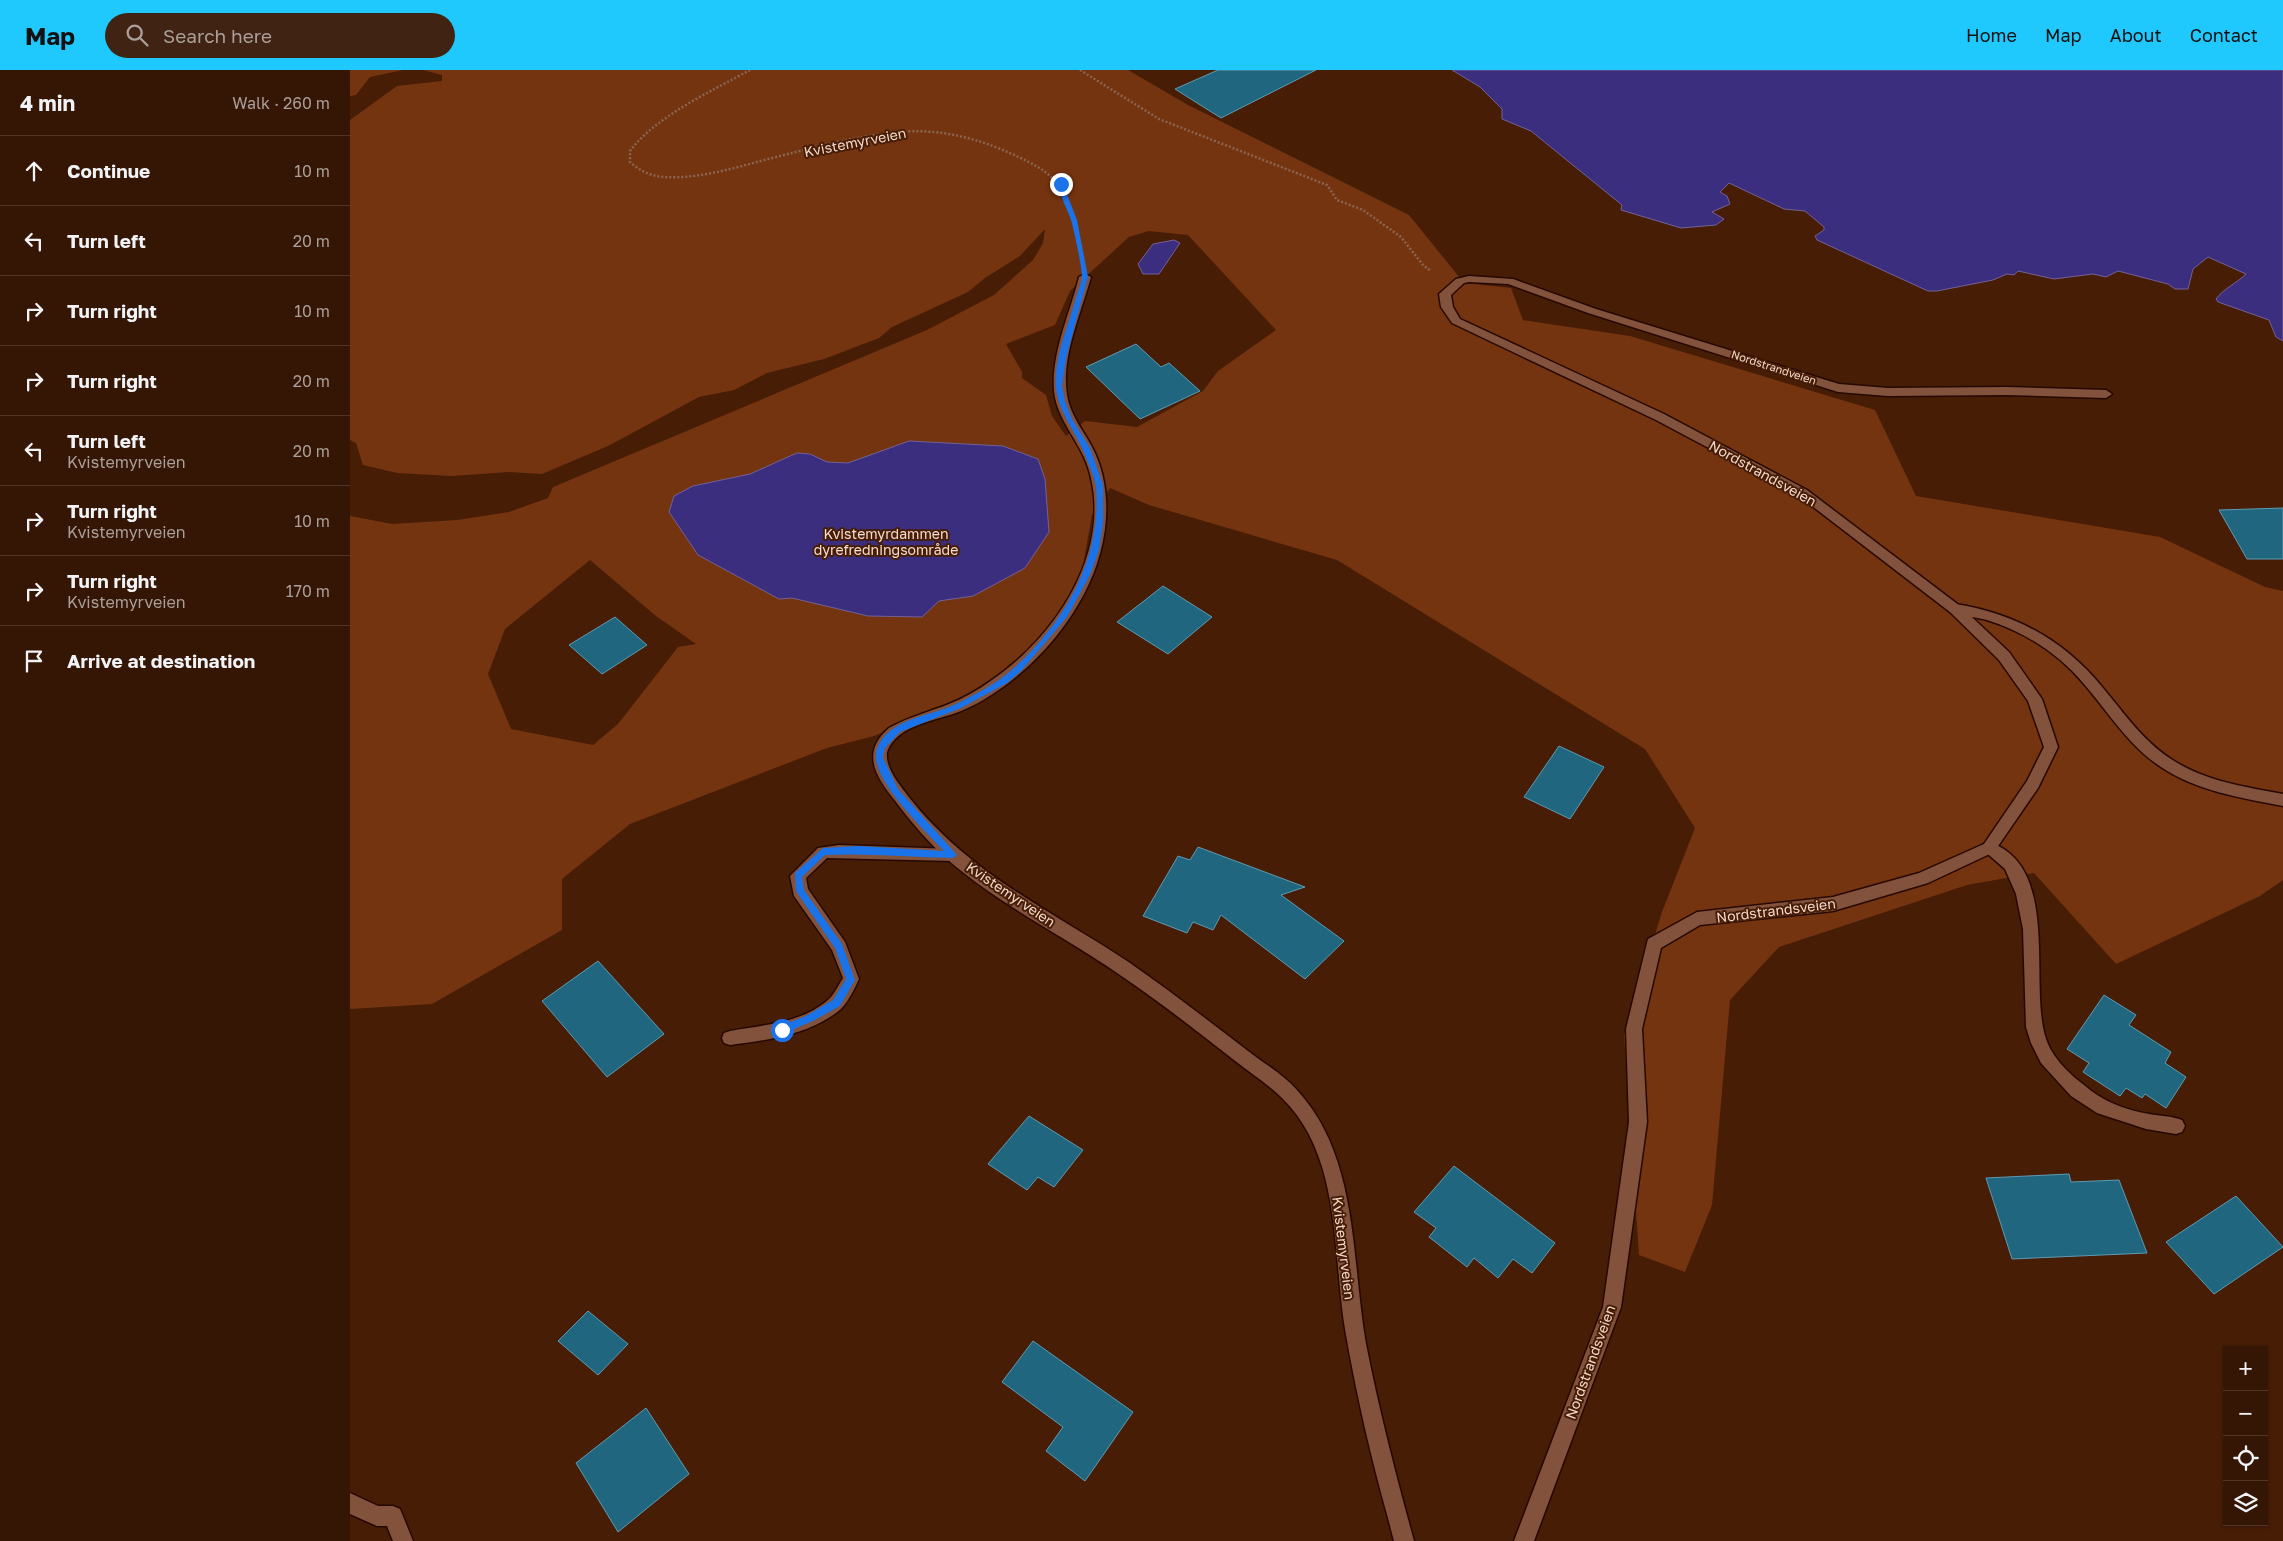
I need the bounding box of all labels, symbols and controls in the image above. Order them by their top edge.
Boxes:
search box [105,13,455,58]
text: Map [25,21,75,50]
icon: search [123,21,151,49]
text: Search here [163,24,272,47]
text: Home [1966,24,2017,46]
text: Map [2045,24,2082,46]
text: About [2110,24,2162,46]
text: Contact [2190,24,2258,46]
text: 4 min [20,90,75,116]
text: Walk · 260 m [232,93,330,113]
street label: Kvistemyrveien [802,124,908,160]
icon: ahead [20,157,48,185]
text: Continue [67,159,150,182]
text: 10 m [294,161,330,181]
route end [1050,173,1073,196]
icon: left [20,227,48,255]
text: Turn left [67,229,146,252]
text: 20 m [293,231,330,251]
icon: right [20,297,48,325]
text: Turn right [67,299,157,322]
text: 10 m [294,301,330,321]
street label: Nordstrandveien [1730,347,1818,387]
icon: right [20,367,48,395]
text: Turn right [67,369,157,392]
text: 20 m [293,371,330,391]
text: Turn left [67,429,146,452]
street label: Nordstrandsveien [1706,436,1820,510]
icon: left [20,437,48,465]
text: 20 m [293,441,330,461]
text: Kvistemyrveien [67,452,186,472]
text: Turn right [67,499,157,522]
icon: right [20,507,48,535]
text: 10 m [294,511,330,531]
text: Kvistemyrveien [67,522,186,542]
park label: Kvistemyrdammen dyrefredningsområde [814,525,958,558]
text: Turn right [67,569,157,592]
icon: right [20,577,48,605]
text: 170 m [286,581,330,601]
text: Kvistemyrveien [67,592,186,612]
icon: arrive [20,647,48,675]
text: Arrive at destination [67,649,255,672]
street label: Kvistemyrveien [963,858,1059,930]
street label: Nordstrandsveien [1715,894,1837,926]
route start [771,1019,794,1042]
street label: Kvistemyrveien [1329,1195,1359,1301]
street label: Nordstrandsveien [1561,1303,1619,1421]
map controls [2223,1346,2268,1526]
button: + [2223,1346,2268,1391]
button: − [2223,1391,2268,1436]
button: locate [2223,1436,2268,1481]
button: layers [2223,1481,2268,1526]

